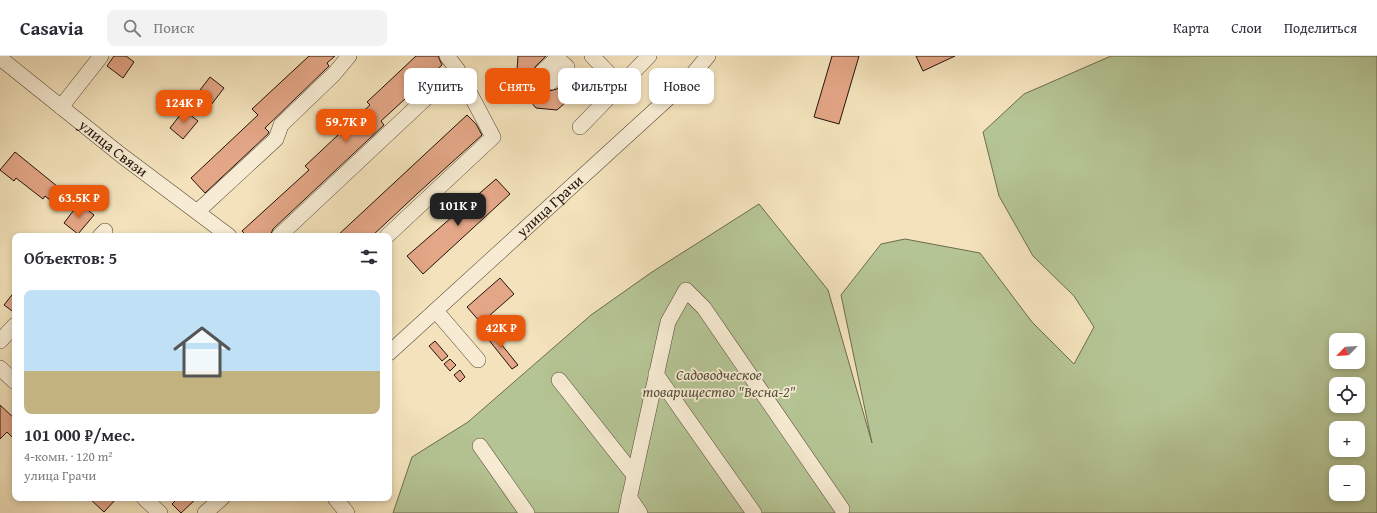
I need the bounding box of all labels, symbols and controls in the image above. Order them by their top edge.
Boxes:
search box [107,10,387,46]
text: Casavia [20,14,83,42]
icon: search [121,17,143,39]
text: Поиск [153,17,194,38]
text: Карта [1173,18,1209,38]
text: Слои [1231,18,1262,38]
text: Поделиться [1284,18,1357,38]
chip: Купить [404,68,477,104]
chip: Снять [485,68,550,104]
chip: Фильтры [558,68,641,104]
chip: Новое [649,68,714,104]
pin: 124K ₽ [151,90,217,124]
text: 124K ₽ [165,93,203,112]
pin: 59.7K ₽ [309,109,383,143]
text: 59.7K ₽ [325,112,367,131]
street label: улица Связи [74,114,153,182]
street label: улица Грачи [511,170,588,242]
pin: 63.5K ₽ [42,185,116,219]
text: 63.5K ₽ [58,188,100,207]
pin: 101K ₽ [425,193,491,227]
text: 101K ₽ [439,196,477,215]
text: Объектов: 5 [24,245,117,270]
icon: filters [358,246,380,268]
pin: 42K ₽ [473,315,529,349]
icon: home [166,316,238,388]
text: 42K ₽ [485,318,517,337]
north arrow [1329,333,1365,369]
map controls [1329,333,1365,501]
park label: Садоводческое товарищество "Весна-2" [642,364,796,402]
button: locate [1329,377,1365,413]
button: + [1329,421,1365,457]
text: 101 000 ₽/мес. [24,422,135,447]
text: 4-комн. · 120 m² [24,447,113,466]
button: − [1329,465,1365,501]
text: улица Грачи [24,466,96,485]

